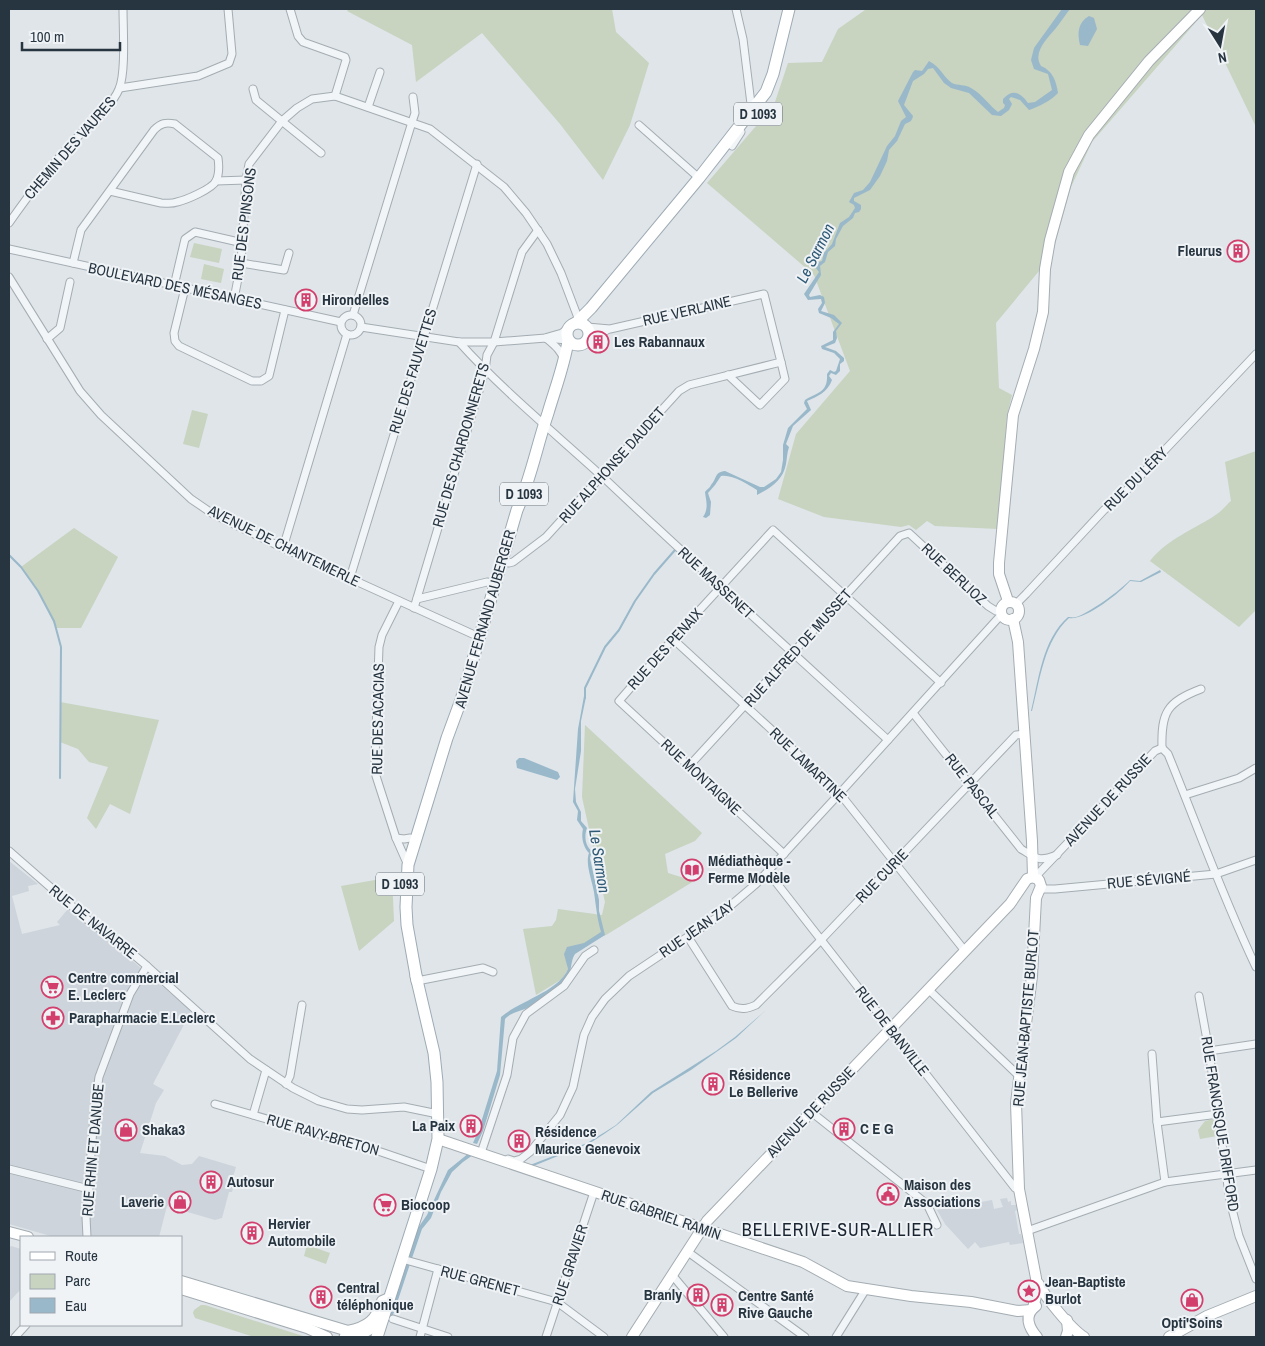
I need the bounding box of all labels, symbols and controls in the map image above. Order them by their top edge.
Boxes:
scale bar [22,20,120,52]
north arrow [1195,20,1245,70]
text: 100 m [30,26,64,47]
text: N [1217,48,1228,67]
street label: CHEMIN DES VAURES [19,92,120,204]
road number: D 1093 [734,102,782,126]
street label: RUE DES PINSONS [226,166,261,282]
water label: Le Sarmon [791,219,839,287]
building icon: Fleurus [1226,239,1250,263]
place label: Fleurus [1178,240,1222,261]
street label: BOULEVARD DES MÉSANGES [86,257,264,314]
building icon: Hirondelles [294,288,318,312]
place label: Hirondelles [322,289,389,310]
street label: RUE VERLAINE [641,290,733,331]
street label: RUE DES FAUVETTES [383,306,442,436]
building icon: Les Rabannaux [586,330,610,354]
place label: Les Rabannaux [614,331,705,352]
street label: RUE DES CHARDONNERETS [427,360,494,530]
street label: RUE ALPHONSE DAUDET [554,402,670,527]
street label: RUE DU LÉRY [1099,442,1173,515]
road number: D 1093 [500,482,548,506]
street label: AVENUE DE CHANTEMERLE [204,499,364,591]
street label: AVENUE FERNAND AUBERGER [449,527,520,711]
street label: RUE BERLIOZ [917,538,992,610]
street label: RUE MASSENET [674,542,759,624]
street label: RUE ALFRED DE MUSSET [739,584,857,711]
street label: RUE DES PENAIX [622,603,707,694]
street label: RUE DES ACACIAS [366,663,389,775]
street label: RUE LAMARTINE [765,723,851,807]
street label: RUE MONTAIGNE [657,734,746,819]
street label: RUE PASCAL [940,749,1004,823]
street label: AVENUE DE RUSSIE [1059,749,1156,851]
water label: Le Sarmon [584,828,616,894]
street label: RUE CURIE [851,844,913,907]
place label: Médiathèque - Ferme Modèle [708,850,791,888]
library icon: Médiathèque - Ferme Modèle [680,858,704,882]
street label: RUE SÉVIGNÉ [1106,865,1192,894]
road number: D 1093 [376,872,424,896]
street label: RUE DE NAVARRE [45,880,142,964]
street label: RUE JEAN ZAY [655,895,739,962]
street label: RUE JEAN-BAPTISTE BURLOT [1007,928,1044,1107]
place label: Centre commercial E. Leclerc [68,967,179,1005]
supermarket icon: Centre commercial E. Leclerc [40,975,64,999]
street label: RUE DE BANVILLE [851,981,934,1080]
pharmacy icon: Parapharmacie E.Leclerc [41,1006,65,1030]
place label: Parapharmacie E.Leclerc [69,1007,215,1028]
street label: RUE FRANCISQUE DRIFFORD [1196,1035,1245,1213]
street label: AVENUE DE RUSSIE [761,1061,860,1163]
place label: Résidence Le Bellerive [729,1064,798,1102]
building icon: Résidence Le Bellerive [701,1072,725,1096]
street label: RUE RHIN ET DANUBE [76,1083,109,1217]
street label: RUE RAVY-BRETON [264,1108,382,1161]
building icon: La Paix [459,1114,483,1138]
place label: La Paix [412,1115,455,1136]
building icon: C E G [832,1117,856,1141]
shop icon: Shaka3 [114,1118,138,1142]
place label: C E G [860,1118,894,1139]
place label: Shaka3 [142,1119,185,1140]
place label: Résidence Maurice Genevoix [535,1121,640,1159]
building icon: Résidence Maurice Genevoix [507,1129,531,1153]
building icon: Autosur [199,1170,223,1194]
place label: Autosur [227,1171,274,1192]
place label: Maison des Associations [904,1174,981,1212]
public building icon: Maison des Associations [876,1182,900,1206]
street label: RUE GABRIEL RAMIN [599,1184,724,1245]
shop icon: Laverie [168,1190,192,1214]
place label: Laverie [121,1191,164,1212]
supermarket icon: Biocoop [373,1193,397,1217]
place label: Biocoop [401,1194,450,1215]
place label: Hervier Automobile [268,1213,336,1251]
district label: BELLERIVE-SUR-ALLIER [742,1217,934,1242]
building icon: Hervier Automobile [240,1221,264,1245]
street label: RUE GRAVIER [547,1222,593,1308]
legend [20,1236,182,1326]
text: Route [65,1245,98,1266]
street label: RUE GRENET [438,1260,522,1301]
text: Parc [65,1270,90,1291]
place label: Jean-Baptiste Burlot [1045,1271,1126,1309]
place label: Central téléphonique [337,1277,414,1315]
place icon: Jean-Baptiste Burlot [1017,1279,1041,1303]
building icon: Branly [686,1283,710,1307]
place label: Branly [644,1284,682,1305]
building icon: Central téléphonique [309,1285,333,1309]
place label: Centre Santé Rive Gauche [738,1285,814,1323]
shop icon: Opti'Soins [1180,1288,1204,1312]
building icon: Centre Santé Rive Gauche [710,1293,734,1317]
text: Eau [65,1295,87,1316]
place label: Opti'Soins [1161,1312,1223,1333]

